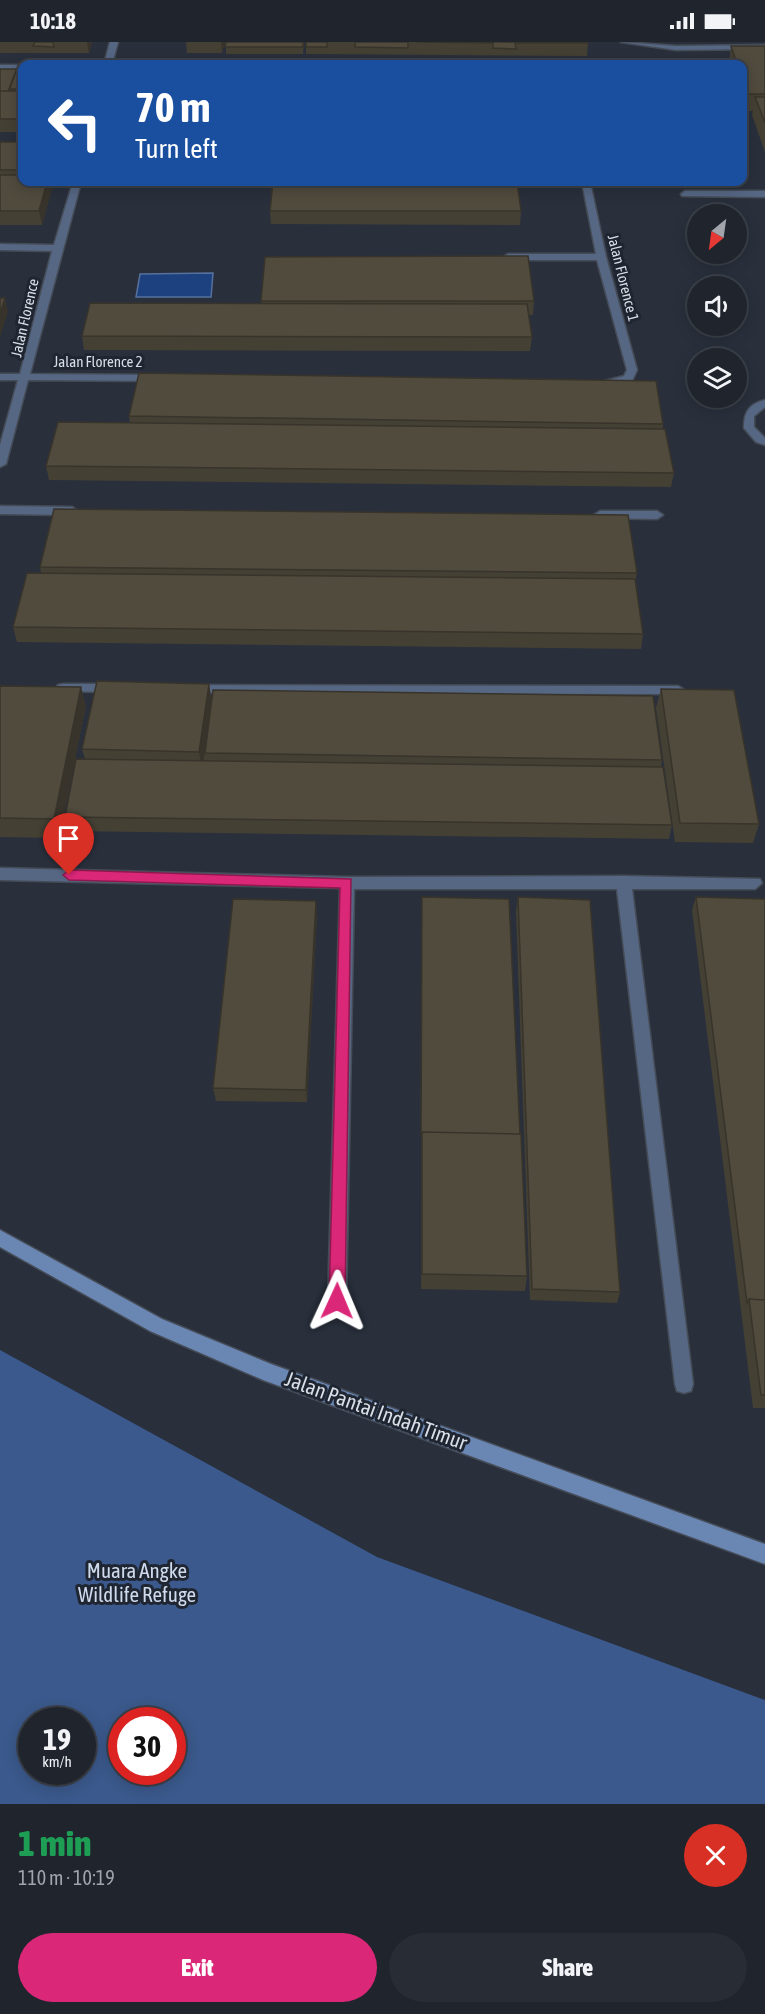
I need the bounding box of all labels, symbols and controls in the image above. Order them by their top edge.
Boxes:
text: 10:18 [30,8,76,34]
text: 70 m [135,83,210,131]
icon: left [36,84,114,162]
text: Turn left [135,133,218,164]
north arrow [687,204,747,264]
map controls [687,204,747,408]
street label: Jalan Florence 1 [604,233,642,323]
button: sound [687,276,747,336]
street label: Jalan Florence [7,277,42,359]
button: layers [687,348,747,408]
street label: Jalan Florence 2 [54,353,142,370]
pin [43,813,94,875]
icon: arrive [52,822,85,855]
position arrow [305,1269,369,1333]
street label: Jalan Pantai Indah Timur [282,1366,471,1454]
park label: Muara Angke Wildlife Refuge [78,1558,196,1606]
speed limit sign: 30 [108,1707,186,1785]
text: 19 [43,1722,71,1756]
text: km/h [42,1753,72,1770]
text: 1 min [18,1822,92,1864]
button: close [684,1824,747,1887]
text: 110 m · 10:19 [18,1866,115,1889]
button: Exit [18,1933,377,2002]
button: Share [389,1933,747,2002]

